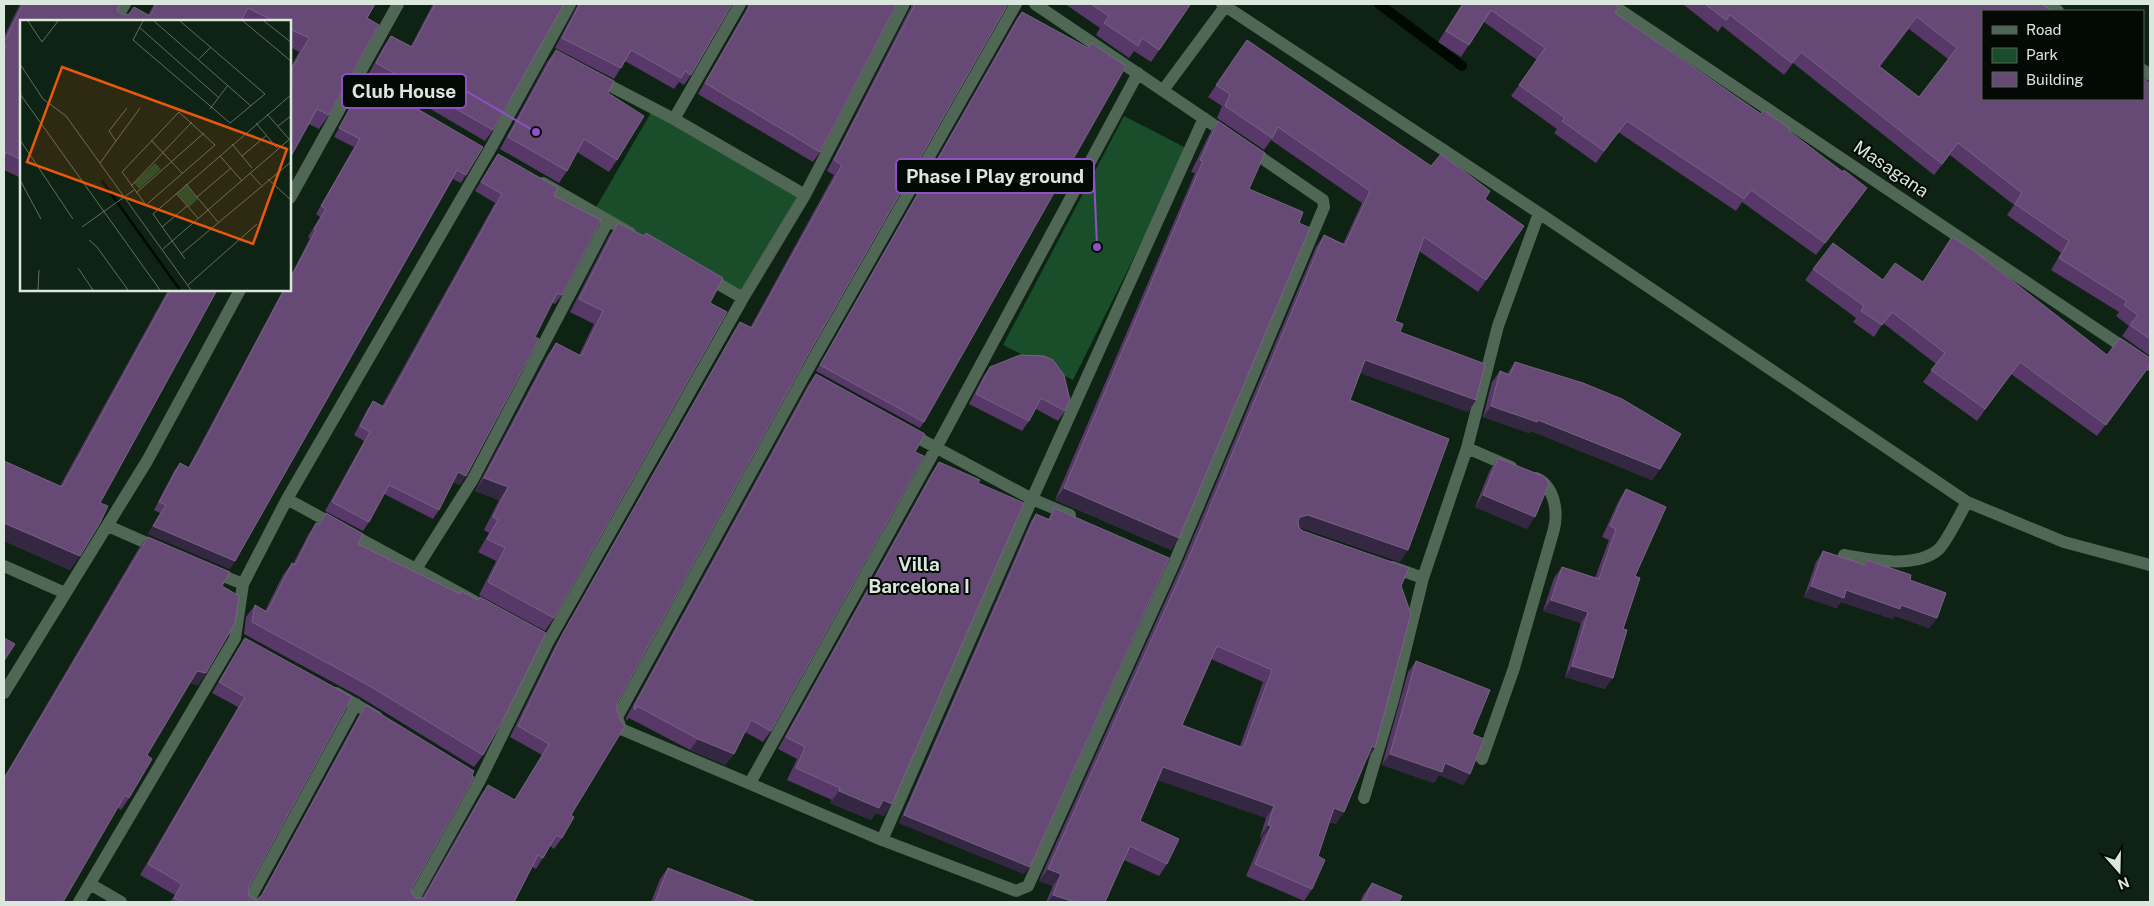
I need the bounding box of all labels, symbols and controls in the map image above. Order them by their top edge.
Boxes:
legend [1982,10,2144,100]
inset map [20,20,291,291]
text: Road [2026,21,2062,38]
text: Park [2026,46,2058,63]
text: Building [2026,71,2084,88]
callout: Club House [342,74,466,108]
text: Club House [352,80,456,102]
street label: Masagana [1850,136,1933,201]
callout: Phase I Play ground [896,159,1094,193]
text: Phase I Play ground [906,165,1084,187]
district label: Villa Barcelona I [868,553,970,597]
north arrow [2094,846,2144,896]
text: N [2116,874,2131,893]

